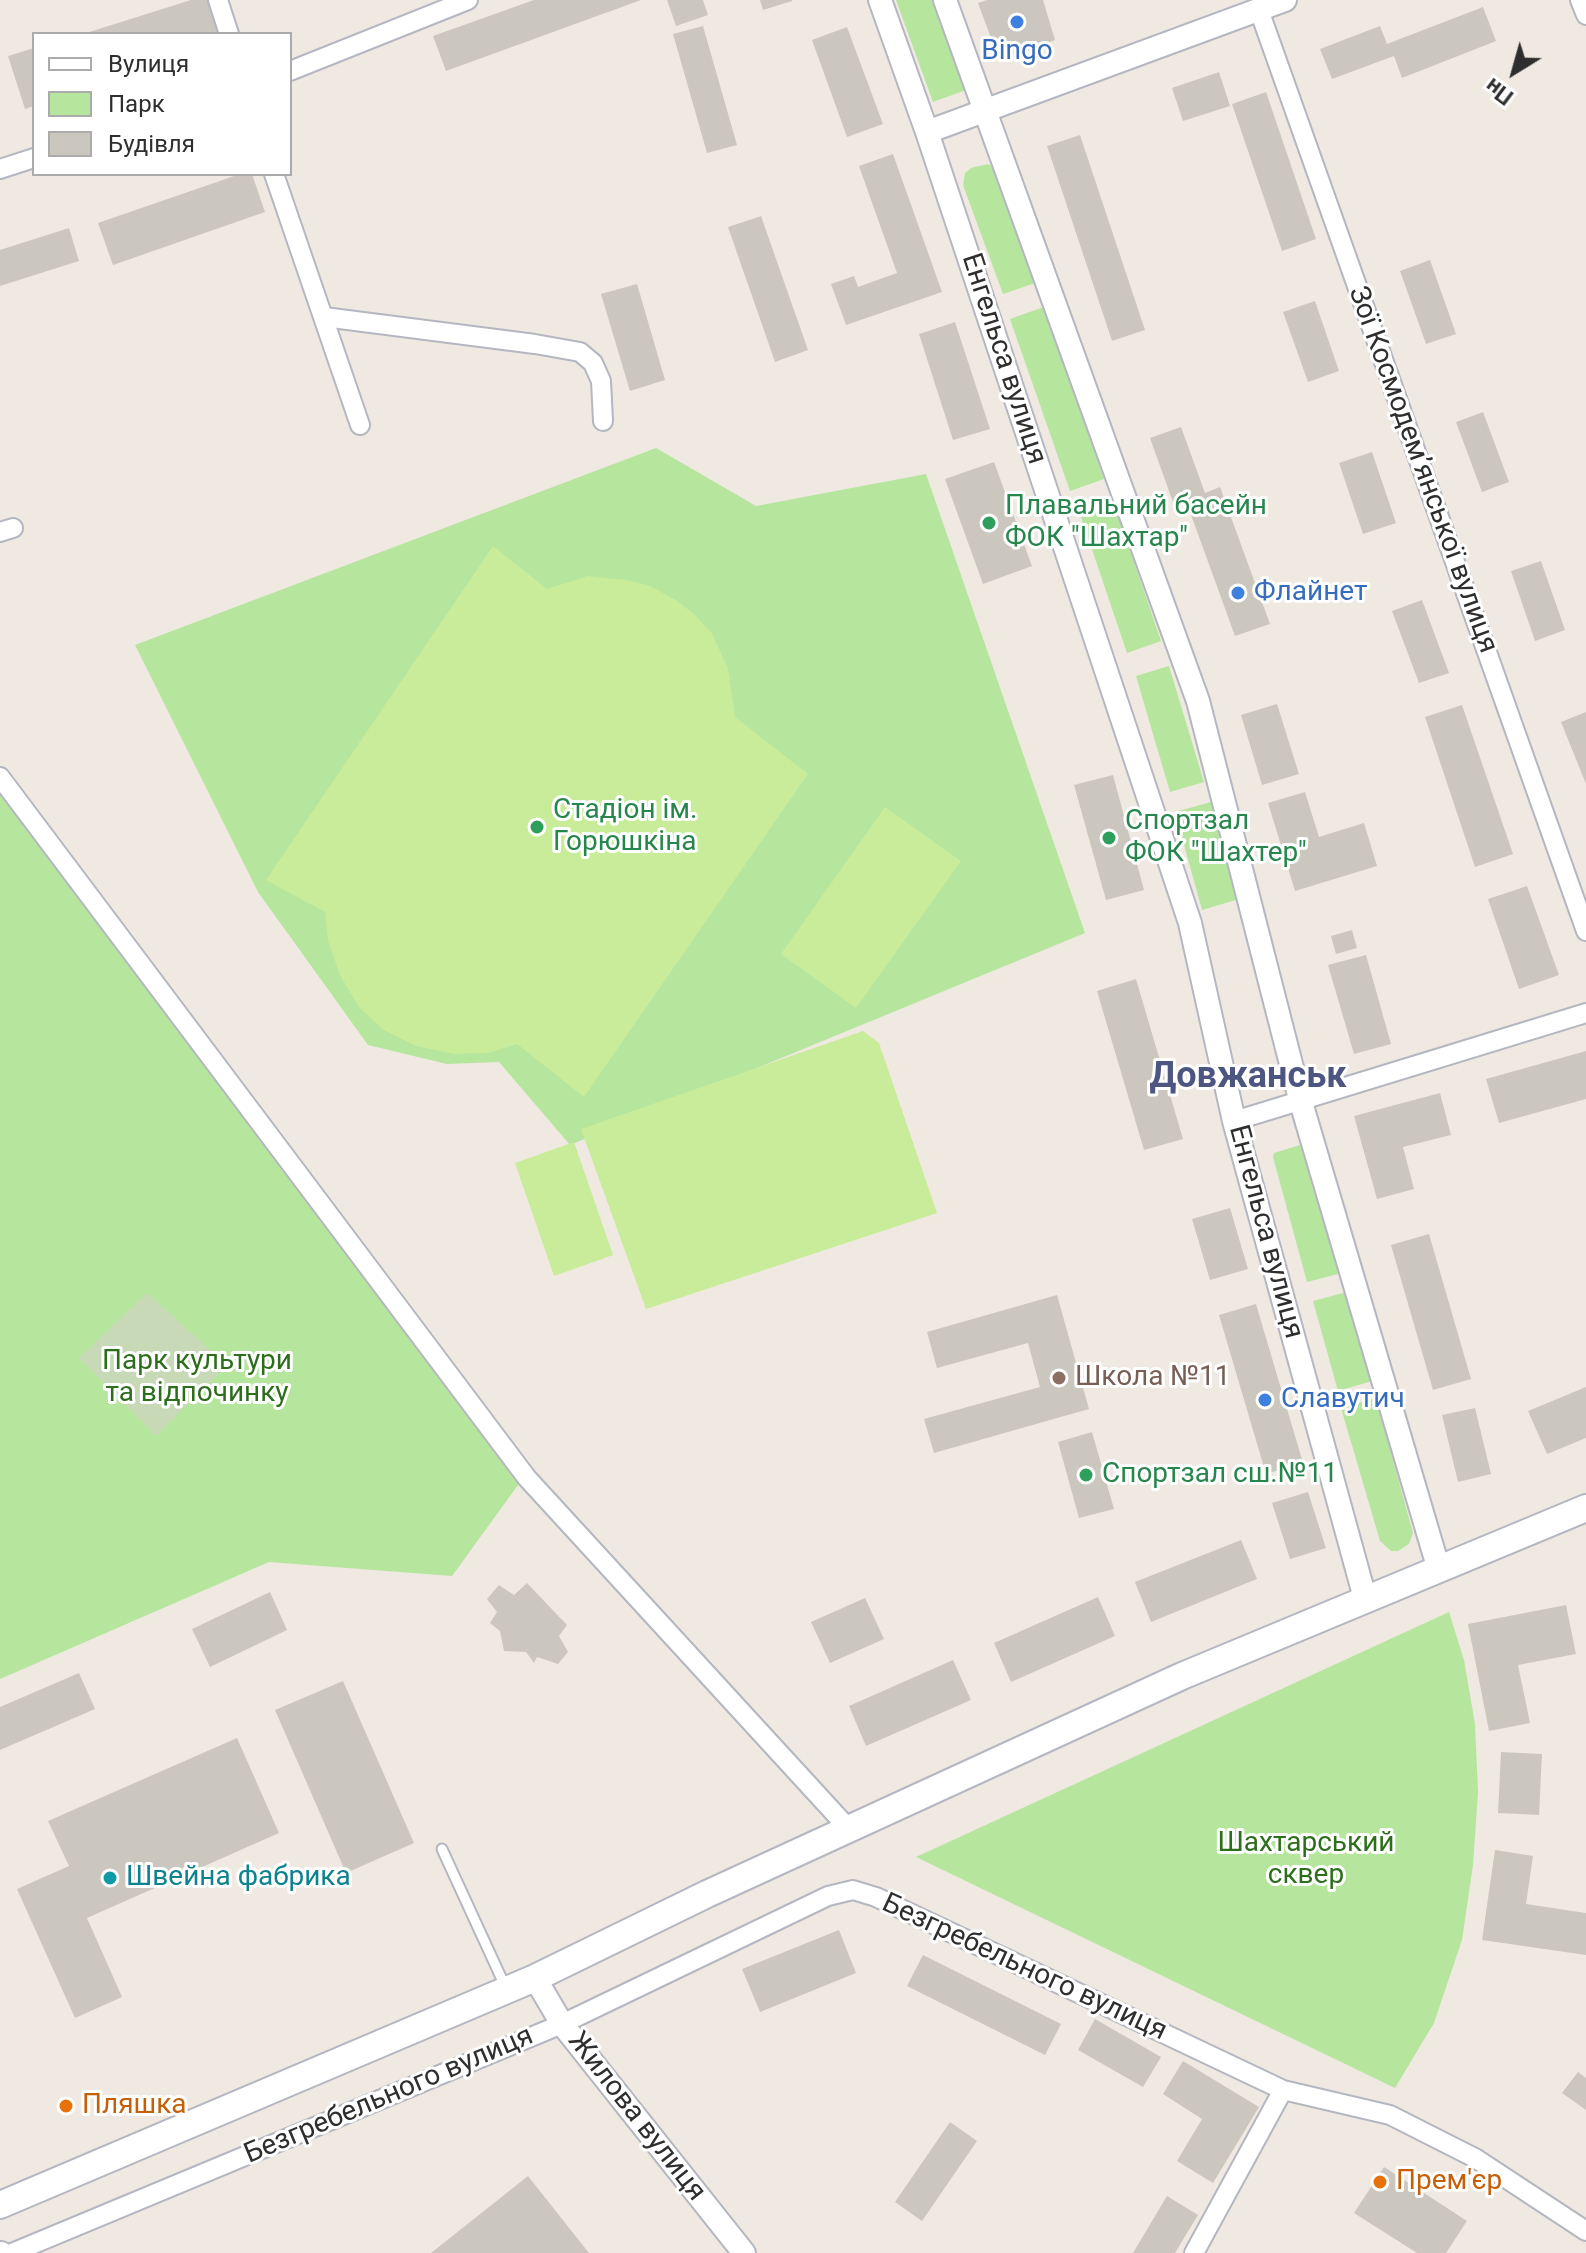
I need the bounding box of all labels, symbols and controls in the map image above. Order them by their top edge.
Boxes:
marker: Bingo [1008,13,1026,31]
legend [32,32,292,176]
north arrow [1474,32,1554,112]
place label: Bingo [981,35,1053,69]
text: Вулиця [108,50,189,78]
text: Пн [1481,73,1518,110]
text: Парк [108,90,165,118]
text: Будівля [108,130,195,158]
street label: Енгельса вулиця [953,249,1053,469]
street label: Зої Космодем’янської вулиця [1340,282,1504,658]
place label: Плавальний басейн ФОК "Шахтар" [1005,490,1267,556]
marker: Плавальний басейн ФОК "Шахтар" [980,514,998,532]
place label: Флайнет [1254,576,1368,610]
marker: Флайнет [1229,584,1247,602]
place label: Стадіон ім. Горюшкіна [553,794,697,860]
place label: Спортзал ФОК "Шахтер" [1125,805,1307,871]
marker: Стадіон ім. Горюшкіна [528,818,546,836]
marker: Спортзал ФОК "Шахтер" [1100,829,1118,847]
district label: Довжанськ [1149,1056,1347,1100]
street label: Енгельса вулиця [1220,1122,1310,1342]
park label: Парк культури та відпочинку [102,1345,292,1411]
place label: Школа №11 [1075,1361,1231,1395]
marker: Школа №11 [1050,1369,1068,1387]
place label: Славутич [1281,1383,1405,1417]
marker: Славутич [1256,1391,1274,1409]
place label: Спортзал сш.№11 [1102,1458,1338,1492]
marker: Спортзал сш.№11 [1077,1466,1095,1484]
park label: Шахтарський сквер [1218,1827,1394,1893]
place label: Швейна фабрика [126,1861,351,1895]
marker: Швейна фабрика [101,1869,119,1887]
street label: Безгребельного вулиця [876,1887,1172,2049]
street label: Безгребельного вулиця [240,2020,538,2172]
street label: Жилова вулиця [560,2026,712,2208]
place label: Пляшка [82,2089,187,2123]
marker: Пляшка [57,2097,75,2115]
place label: Прем'єр [1396,2165,1502,2199]
marker: Прем'єр [1371,2173,1389,2191]

